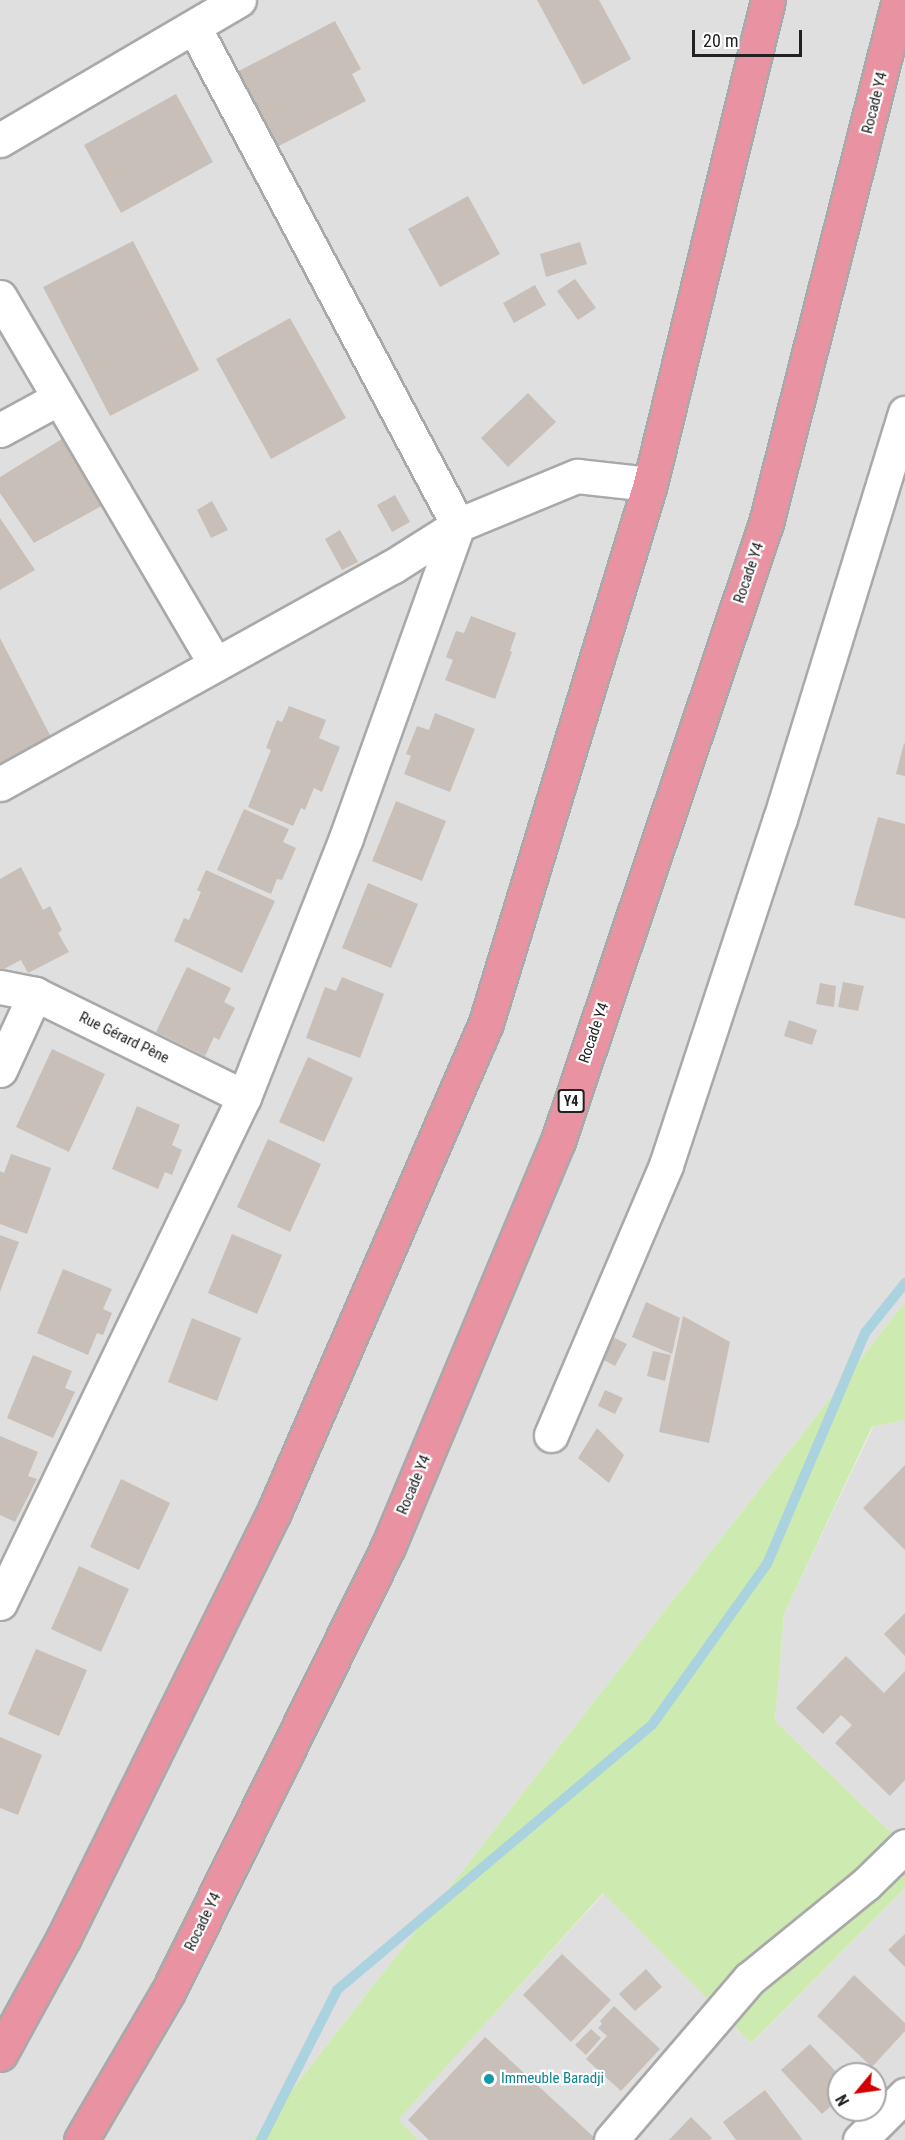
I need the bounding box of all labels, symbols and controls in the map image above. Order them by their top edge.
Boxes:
scale bar [695,18,804,56]
text: 20 m [703,30,738,51]
street label: Rocade Y4 [859,70,891,136]
street label: Rocade Y4 [730,540,768,606]
street label: Rocade Y4 [575,1000,613,1066]
street label: Rue Gérard Pène [76,1008,172,1068]
road number: Y4 [558,1090,584,1112]
street label: Rocade Y4 [393,1453,435,1517]
street label: Rocade Y4 [181,1890,225,1954]
north arrow [827,2062,887,2122]
place label: Immeuble Baradji [501,2070,604,2088]
marker: Immeuble Baradji [482,2072,496,2086]
text: N [832,2091,853,2109]

